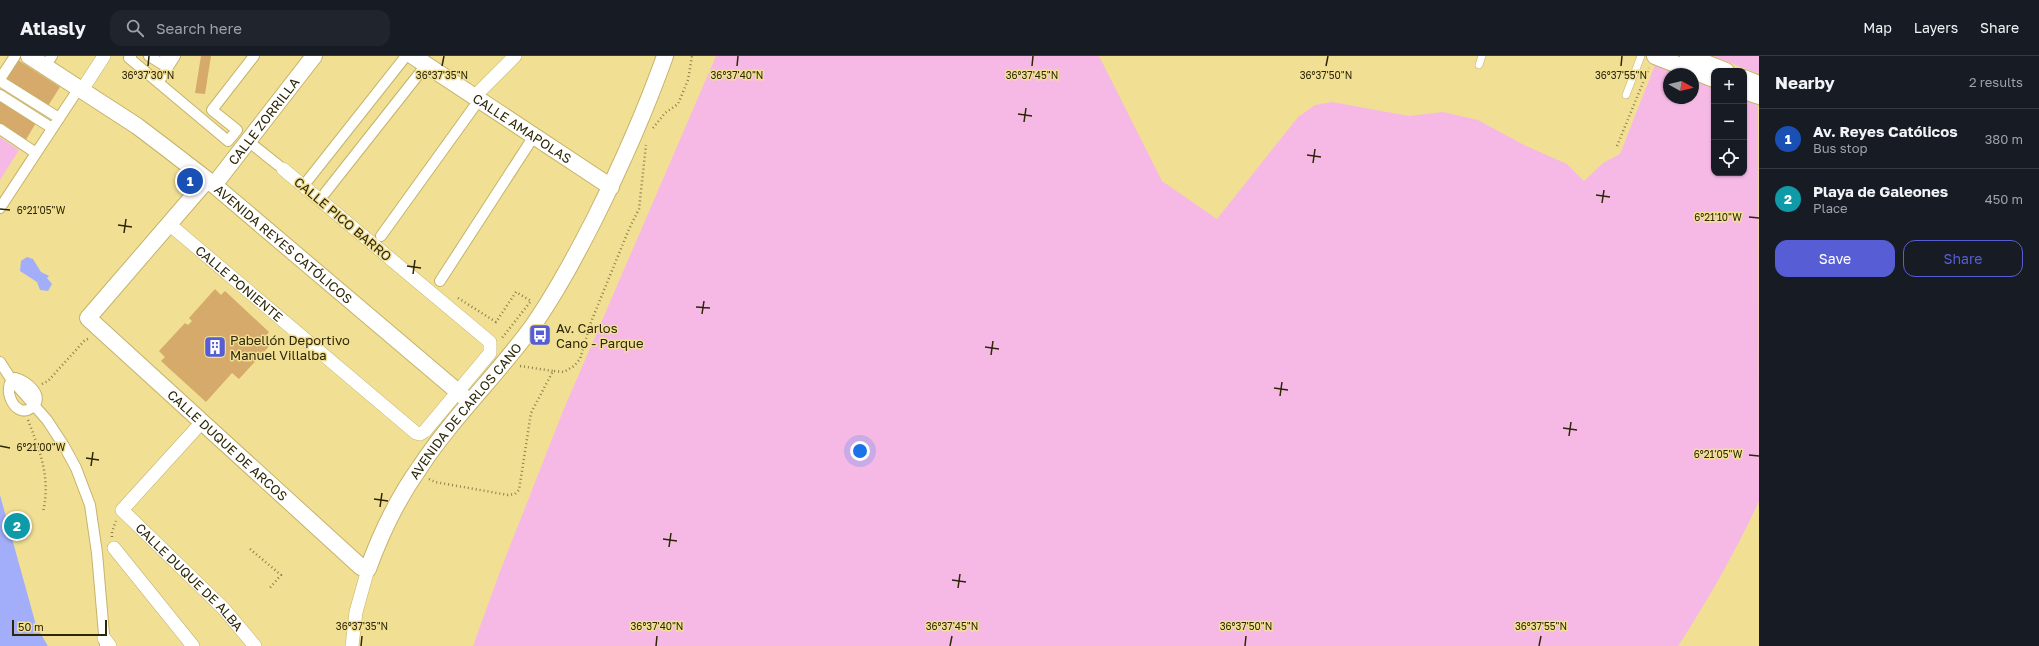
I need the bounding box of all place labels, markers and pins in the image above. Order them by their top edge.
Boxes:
pin: 1 [177,166,203,196]
place label: Av. Carlos Cano - Parque [556,320,644,351]
bus stop icon: Av. Carlos Cano - Parque [527,322,553,348]
place label: Pabellón Deportivo Manuel Villalba [230,332,350,363]
building icon: Pabellón Deportivo Manuel Villalba [202,334,228,360]
pin: 2 [4,511,30,541]

